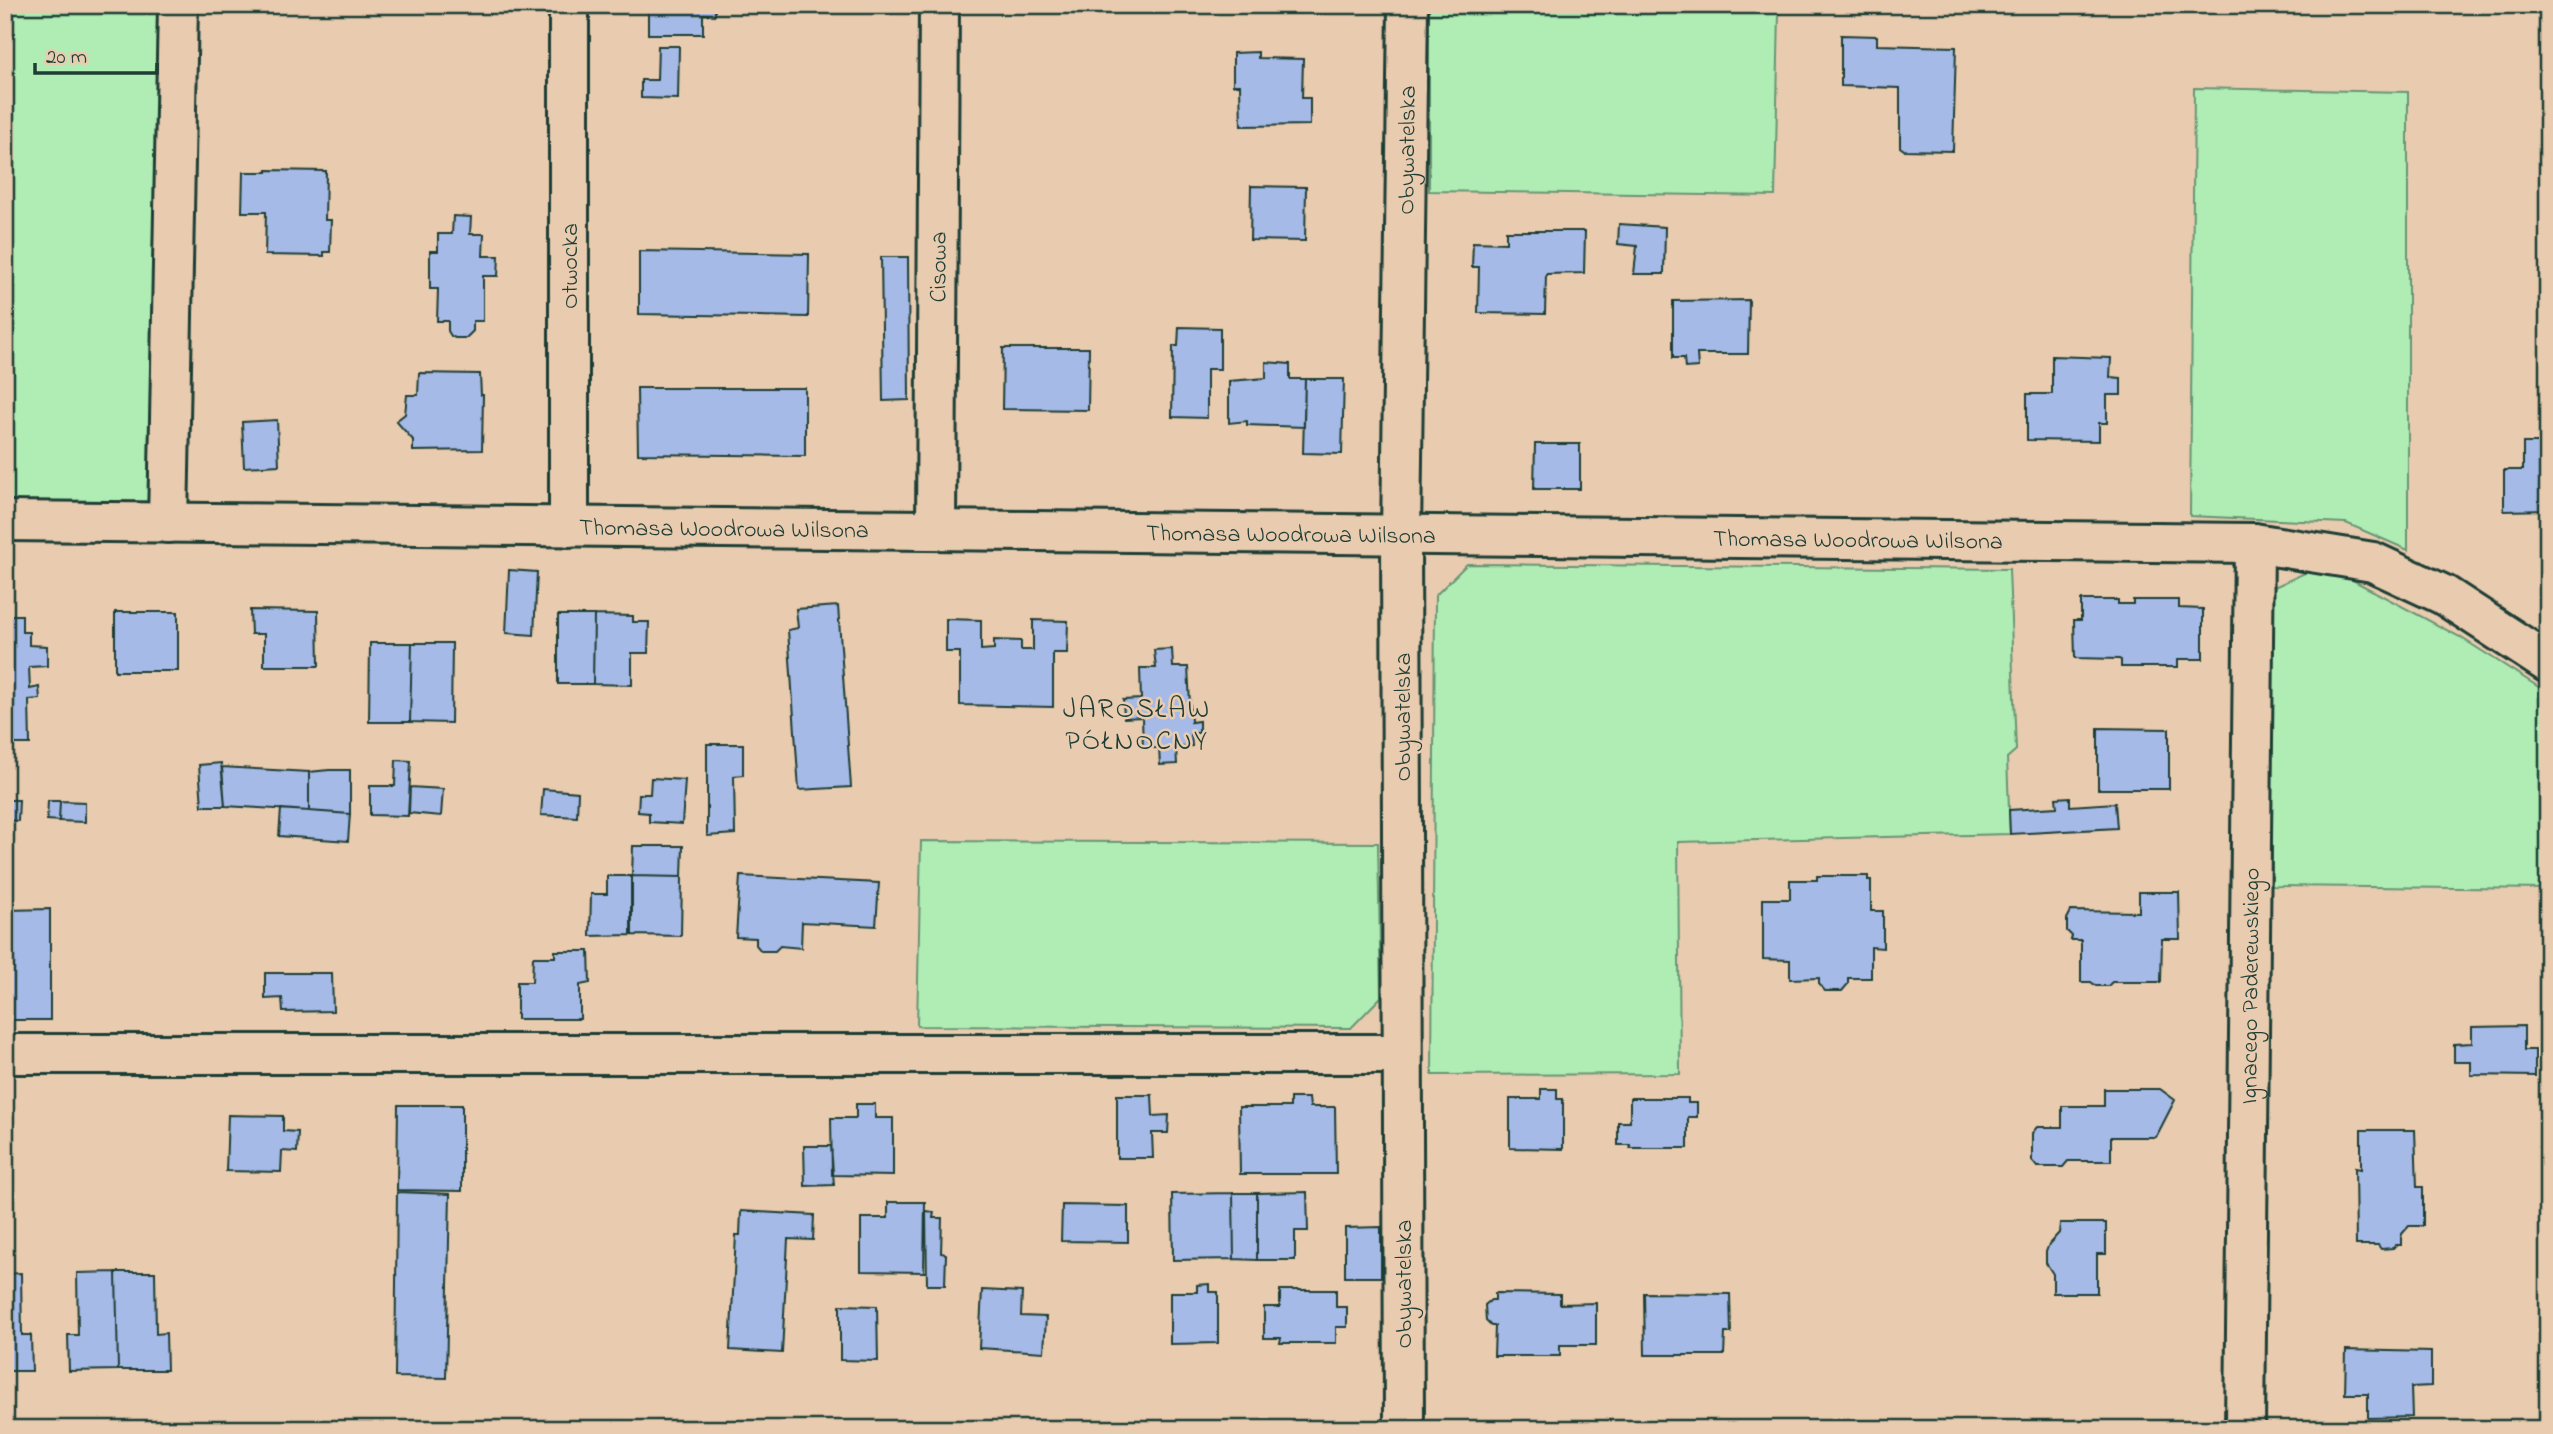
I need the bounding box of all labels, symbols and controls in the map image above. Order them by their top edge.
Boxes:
scale bar [35,32,158,76]
text: 20 m [46,43,87,73]
street label: Obywatelska [1390,85,1427,215]
street label: Otwocka [554,223,589,309]
street label: Cisowa [922,231,958,303]
street label: Thomasa Woodrowa Wilsona [579,512,869,549]
street label: Thomasa Woodrowa Wilsona [1146,517,1436,555]
street label: Thomasa Woodrowa Wilsona [1713,523,2003,561]
street label: Obywatelska [1387,652,1423,782]
district label: JAROSŁAW PÓŁNOCNY [1063,690,1211,763]
street label: Ignacego Paderewskiego [2233,867,2271,1105]
street label: Obywatelska [1388,1219,1424,1349]

